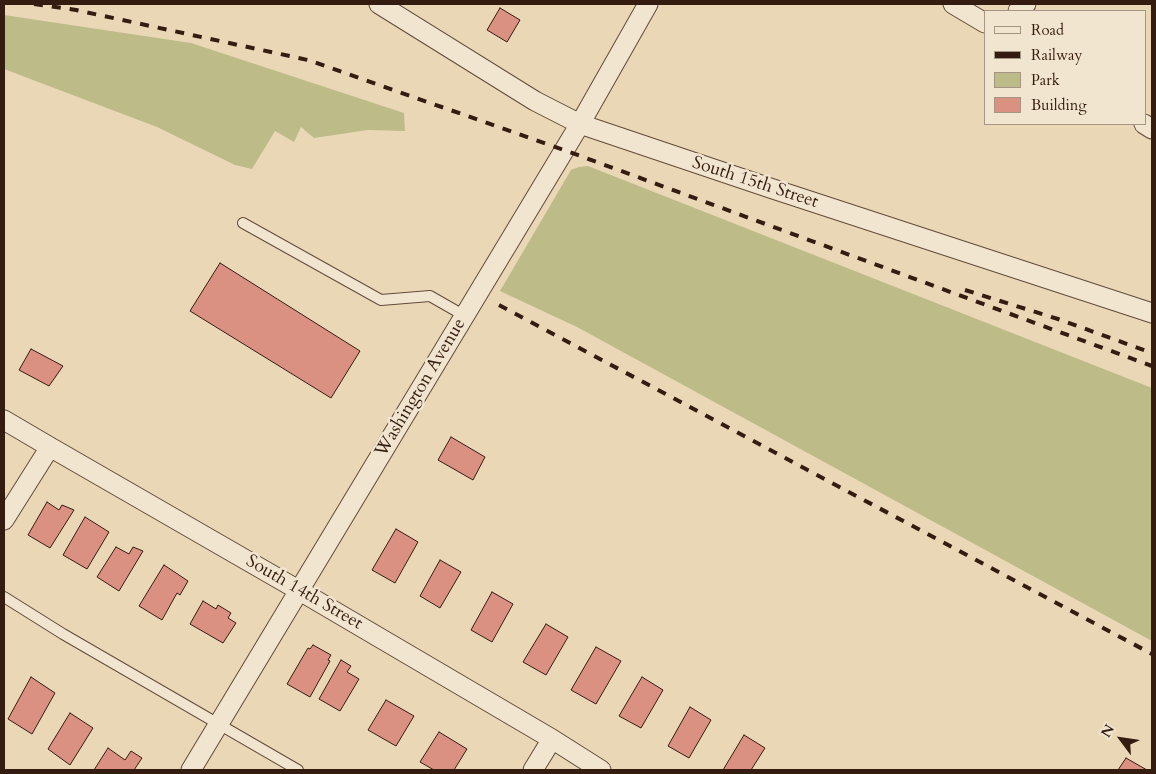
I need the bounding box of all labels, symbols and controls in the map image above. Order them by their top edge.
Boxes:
legend [984,10,1146,125]
text: Road [1031,20,1064,40]
text: Railway [1031,45,1082,65]
text: Park [1031,70,1060,90]
text: Building [1031,95,1087,115]
street label: South 15th Street [689,152,821,214]
street label: Washington Avenue [371,315,471,461]
street label: South 14th Street [242,551,366,635]
north arrow [1096,714,1146,764]
text: N [1096,721,1119,741]

